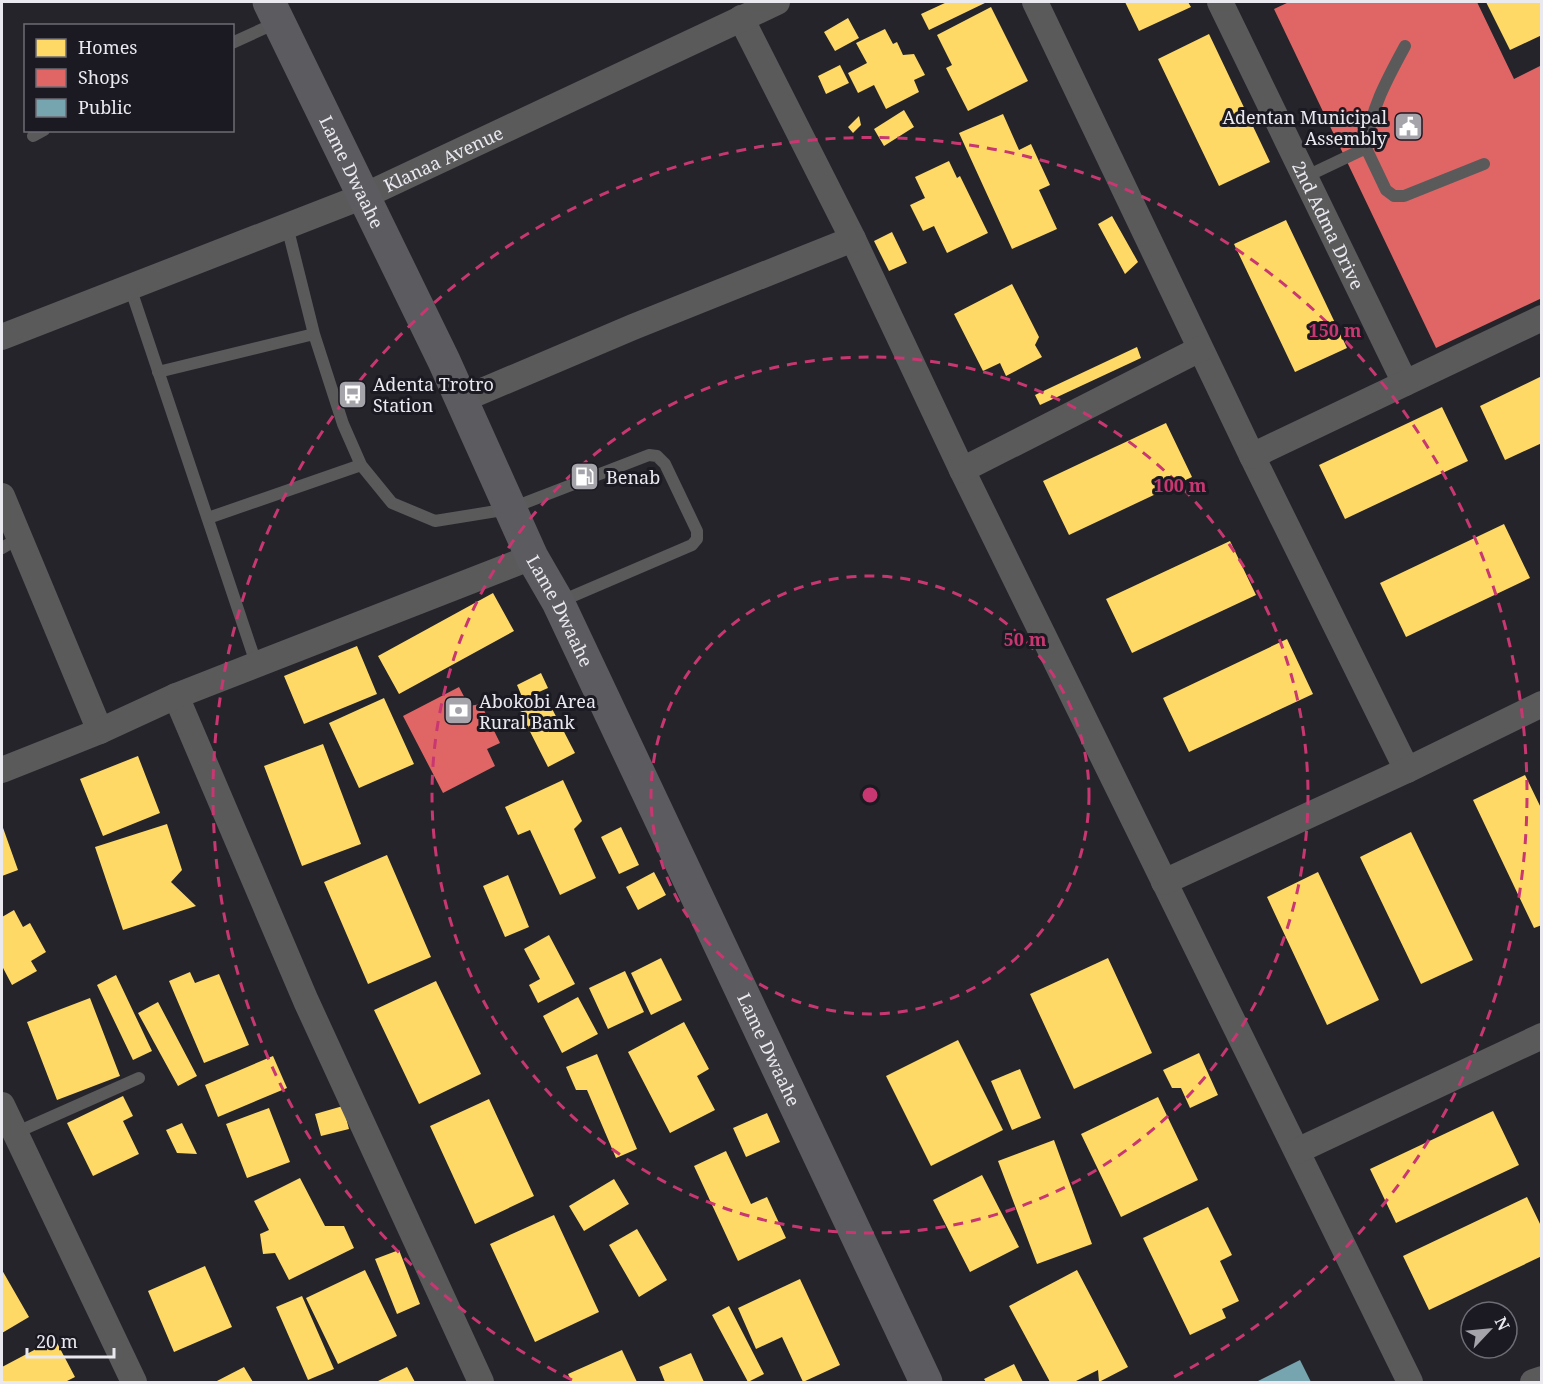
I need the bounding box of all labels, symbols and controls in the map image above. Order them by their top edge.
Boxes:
legend [24,24,234,132]
text: Homes [78,35,137,59]
text: Shops [78,65,129,89]
text: Public [78,95,132,119]
place label: Adentan Municipal Assembly [1223,105,1388,150]
street label: Lame Dwaahe [314,111,389,232]
public building icon: Adentan Municipal Assembly [1392,111,1424,143]
street label: Klanaa Avenue [380,120,507,197]
street label: 2nd Adma Drive [1287,157,1370,293]
text: 150 m [1309,318,1362,342]
place label: Adenta Trotro Station [373,372,494,417]
bus stop icon: Adenta Trotro Station [336,378,368,410]
fuel station icon: Benab [569,461,601,493]
place label: Benab [606,465,660,489]
text: 100 m [1154,473,1207,497]
street label: Lame Dwaahe [521,550,599,671]
text: 50 m [1004,627,1047,651]
place label: Abokobi Area Rural Bank [479,689,596,734]
bank icon: Abokobi Area Rural Bank [442,695,474,727]
centre of rings [860,785,880,805]
street label: Lame Dwaahe [732,989,806,1110]
north arrow [1459,1300,1519,1360]
text: N [1490,1313,1515,1334]
scale bar [27,1321,114,1359]
text: 20 m [36,1329,78,1353]

